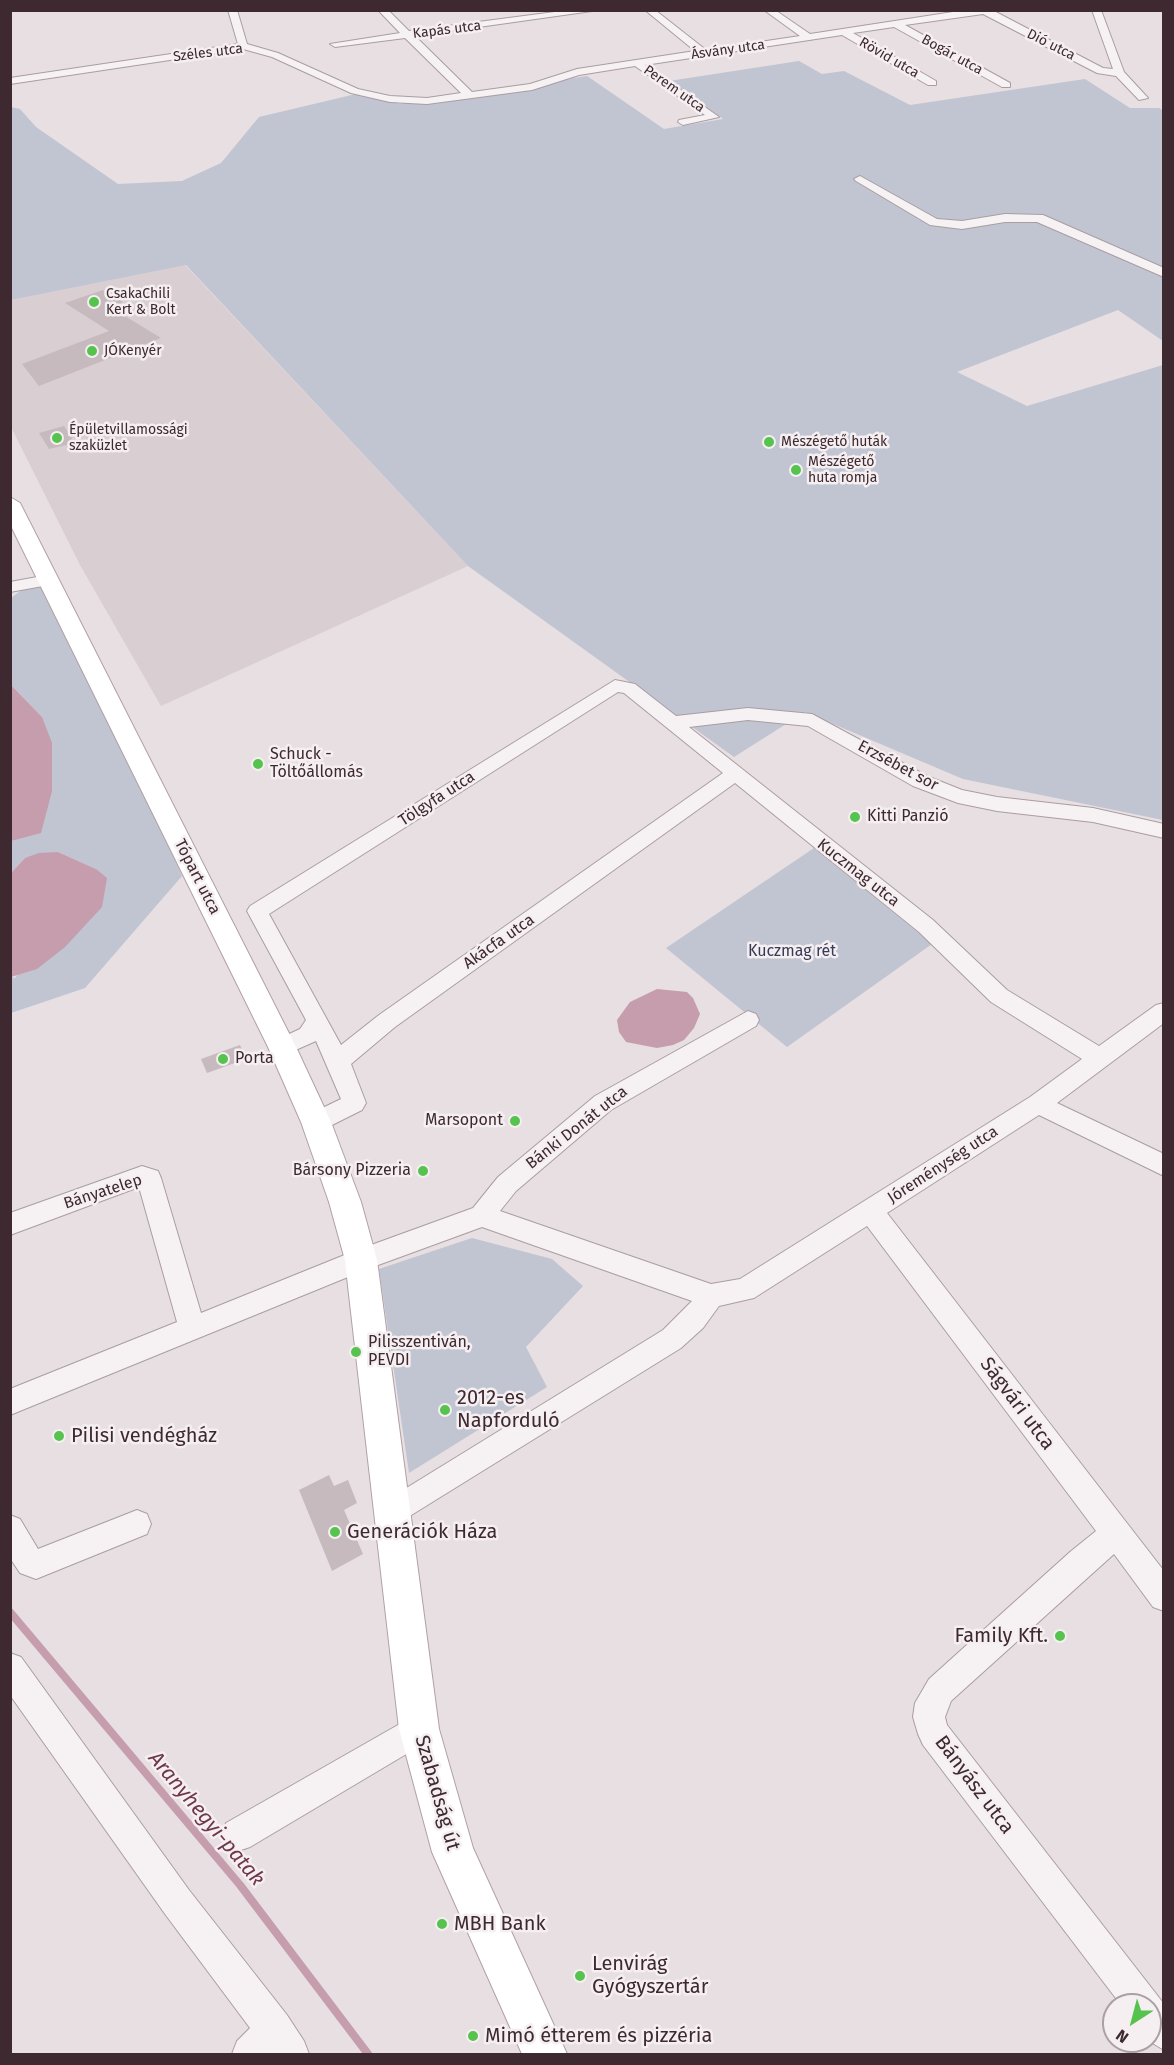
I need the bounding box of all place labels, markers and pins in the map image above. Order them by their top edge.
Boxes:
place label: CsakaChili Kert & Bolt [106,286,176,318]
marker: CsakaChili Kert & Bolt [87,295,101,309]
place label: JÓKenyér [104,343,162,359]
marker: JÓKenyér [85,344,99,358]
place label: Épületvillamossági szaküzlet [69,422,188,454]
marker: Épületvillamossági szaküzlet [50,431,64,445]
place label: Mészégető huták [781,434,887,450]
marker: Mészégető huták [762,435,776,449]
place label: Mészégető huta romja [808,454,877,486]
marker: Mészégető huta romja [789,463,803,477]
place label: Schuck - Töltőállomás [270,745,363,783]
marker: Schuck - Töltőállomás [251,757,265,771]
place label: Kitti Panzió [867,807,949,827]
marker: Kitti Panzió [848,810,862,824]
place label: Porta [235,1049,274,1069]
marker: Porta [216,1052,230,1066]
place label: Marsopont [425,1111,503,1131]
marker: Marsopont [508,1114,522,1128]
place label: Bársony Pizzeria [293,1161,411,1181]
marker: Bársony Pizzeria [416,1164,430,1178]
place label: Pilisszentiván, PEVDI [368,1333,471,1371]
marker: Pilisszentiván, PEVDI [349,1345,363,1359]
place label: 2012-es Napforduló [457,1386,560,1433]
marker: 2012-es Napforduló [438,1403,452,1417]
place label: Pilisi vendégház [71,1424,217,1448]
marker: Pilisi vendégház [52,1429,66,1443]
place label: Generációk Háza [347,1520,497,1544]
marker: Generációk Háza [328,1525,342,1539]
place label: Family Kft. [955,1624,1048,1648]
marker: Family Kft. [1053,1629,1067,1643]
place label: MBH Bank [454,1912,546,1936]
marker: MBH Bank [435,1917,449,1931]
place label: Lenvirág Gyógyszertár [592,1952,708,1999]
marker: Lenvirág Gyógyszertár [573,1969,587,1983]
place label: Mimó étterem és pizzéria [485,2024,712,2048]
marker: Mimó étterem és pizzéria [466,2029,480,2043]

